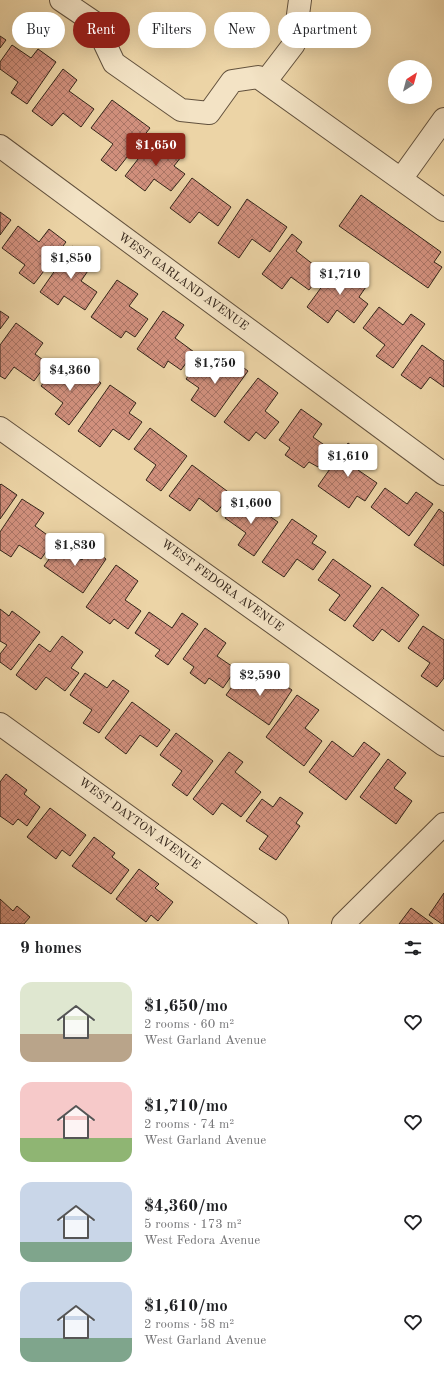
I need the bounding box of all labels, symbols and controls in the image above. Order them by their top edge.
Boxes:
chip: Buy [12,12,65,48]
chip: Rent [73,12,130,48]
chip: Filters [138,12,206,48]
chip: New [214,12,270,48]
chip: Apartment [278,12,371,48]
north arrow [388,60,432,104]
map controls [388,60,432,104]
pin: $1,650 [123,133,189,167]
text: $1,650 [135,139,177,152]
street label: WEST GARLAND AVENUE [116,231,250,333]
pin: $1,850 [38,246,104,280]
text: $1,850 [50,252,92,265]
pin: $1,710 [307,262,373,296]
text: $1,710 [319,268,361,281]
pin: $1,750 [182,351,248,385]
text: $1,750 [194,357,236,370]
pin: $4,360 [37,358,103,392]
text: $4,360 [49,364,91,377]
pin: $1,610 [315,444,381,478]
text: $1,610 [327,450,369,463]
pin: $1,600 [218,491,284,525]
text: $1,600 [230,497,272,510]
pin: $1,830 [42,533,108,567]
street label: WEST FEDORA AVENUE [159,538,285,634]
text: $1,830 [54,539,96,552]
pin: $2,590 [227,663,293,697]
text: $2,590 [239,669,281,682]
street label: WEST DAYTON AVENUE [76,776,202,872]
icon: filters [402,937,424,959]
text: 9 homes [20,940,82,957]
icon: home [52,998,100,1046]
text: $1,650/mo [144,998,228,1015]
icon: heart [402,1011,424,1033]
text: 2 rooms · 60 m² [144,1018,234,1031]
text: West Garland Avenue [144,1034,266,1047]
icon: home [52,1098,100,1146]
text: $1,710/mo [144,1098,228,1115]
icon: heart [402,1111,424,1133]
text: 2 rooms · 74 m² [144,1118,234,1131]
text: West Garland Avenue [144,1134,266,1147]
icon: home [52,1198,100,1246]
text: $4,360/mo [144,1198,228,1215]
icon: heart [402,1211,424,1233]
text: 5 rooms · 173 m² [144,1218,242,1231]
text: West Fedora Avenue [144,1234,260,1247]
icon: home [52,1298,100,1346]
text: $1,610/mo [144,1298,228,1315]
icon: heart [402,1311,424,1333]
text: 2 rooms · 58 m² [144,1318,234,1331]
text: West Garland Avenue [144,1334,266,1347]

